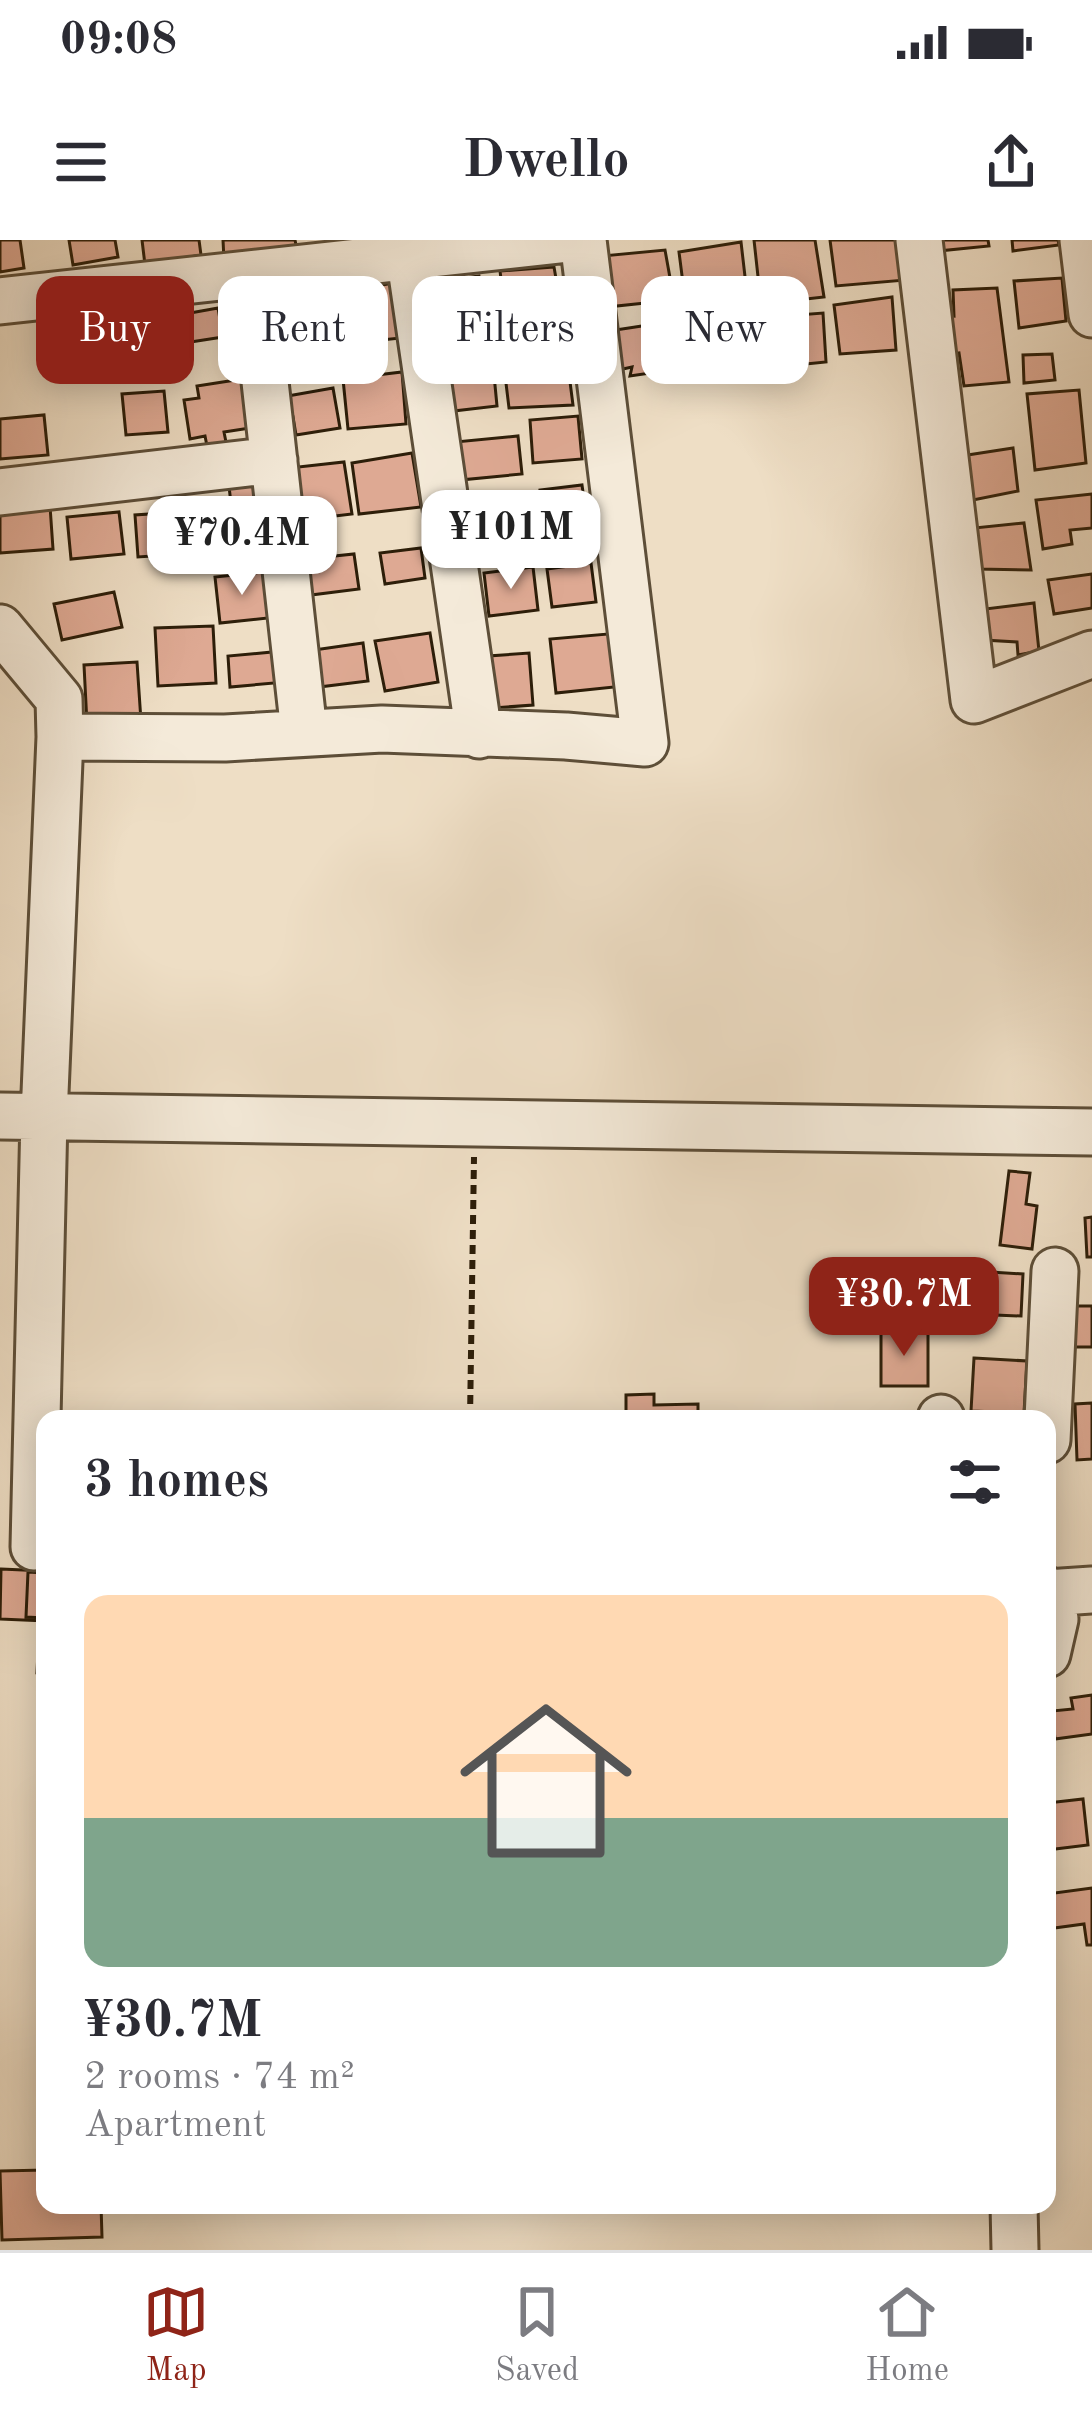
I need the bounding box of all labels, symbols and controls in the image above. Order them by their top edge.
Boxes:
text: 09:08 [60,19,177,64]
icon: menu [48,129,114,195]
icon: share [978,129,1044,195]
text: Dwello [462,135,630,189]
chip: Buy [36,276,194,384]
chip: Rent [218,276,388,384]
chip: Filters [412,276,617,384]
chip: New [641,276,809,384]
pin: ¥101M [427,490,595,592]
pin: ¥70.4M [144,496,340,598]
text: ¥101M [448,509,574,548]
text: ¥70.4M [174,515,310,554]
pin: ¥30.7M [806,1257,1002,1359]
text: ¥30.7M [836,1276,972,1315]
icon: filters [942,1449,1008,1515]
text: 3 homes [84,1457,269,1508]
icon: home [438,1673,654,1889]
text: ¥30.7M [84,1997,262,2048]
text: 2 rooms · 74 m² [84,2058,355,2097]
text: Apartment [84,2106,267,2145]
tab: Map [143,2279,209,2392]
tab: Saved [495,2279,579,2392]
tab: Home [865,2279,949,2392]

